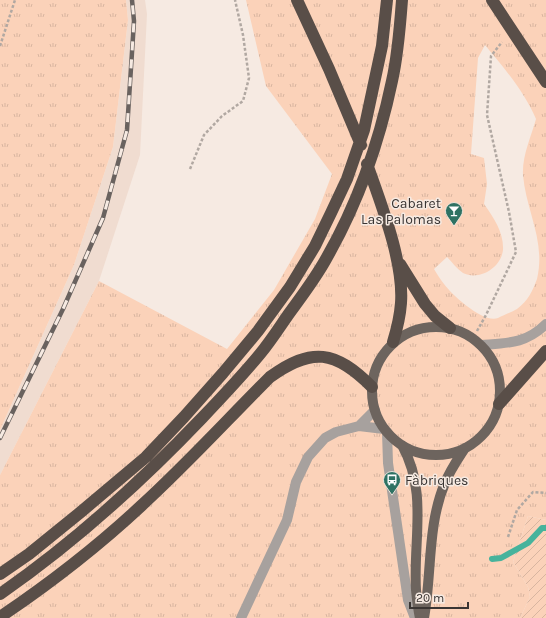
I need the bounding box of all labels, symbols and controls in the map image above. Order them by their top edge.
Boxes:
place label: Cabaret Las Palomas [361,195,441,228]
bar icon: Cabaret Las Palomas [444,201,464,226]
bus stop icon: Fàbriques [382,470,402,495]
place label: Fàbriques [405,472,468,489]
scale bar [410,584,468,610]
text: 20 m [416,591,444,605]

